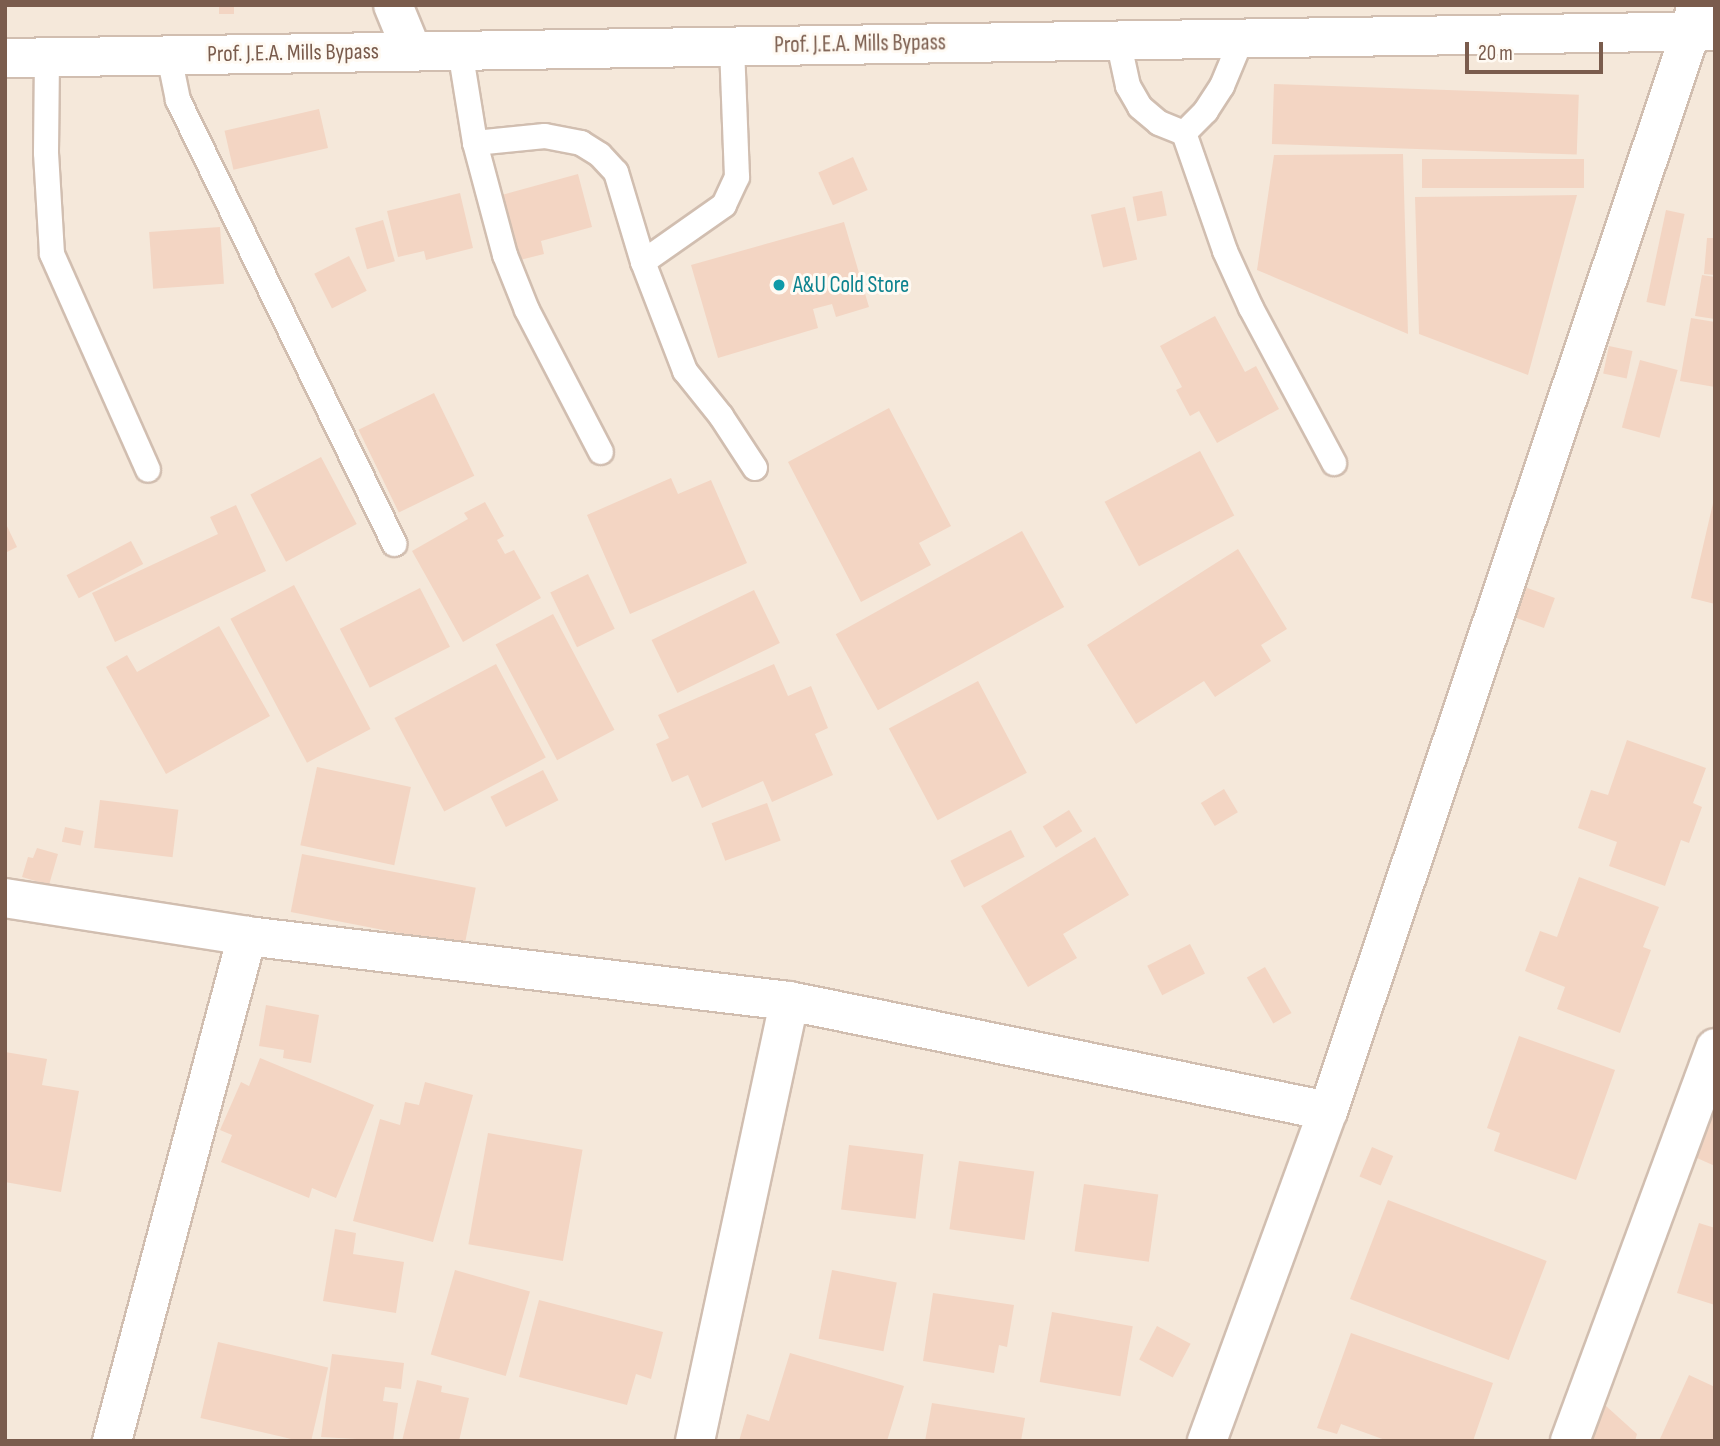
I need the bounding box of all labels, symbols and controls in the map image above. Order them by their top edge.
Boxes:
scale bar [1468,28,1606,72]
street label: Prof. J.E.A. Mills Bypass [774,29,946,59]
street label: Prof. J.E.A. Mills Bypass [207,38,379,68]
text: 20 m [1478,41,1513,66]
place label: A&U Cold Store [793,271,909,299]
marker: A&U Cold Store [771,277,787,293]

